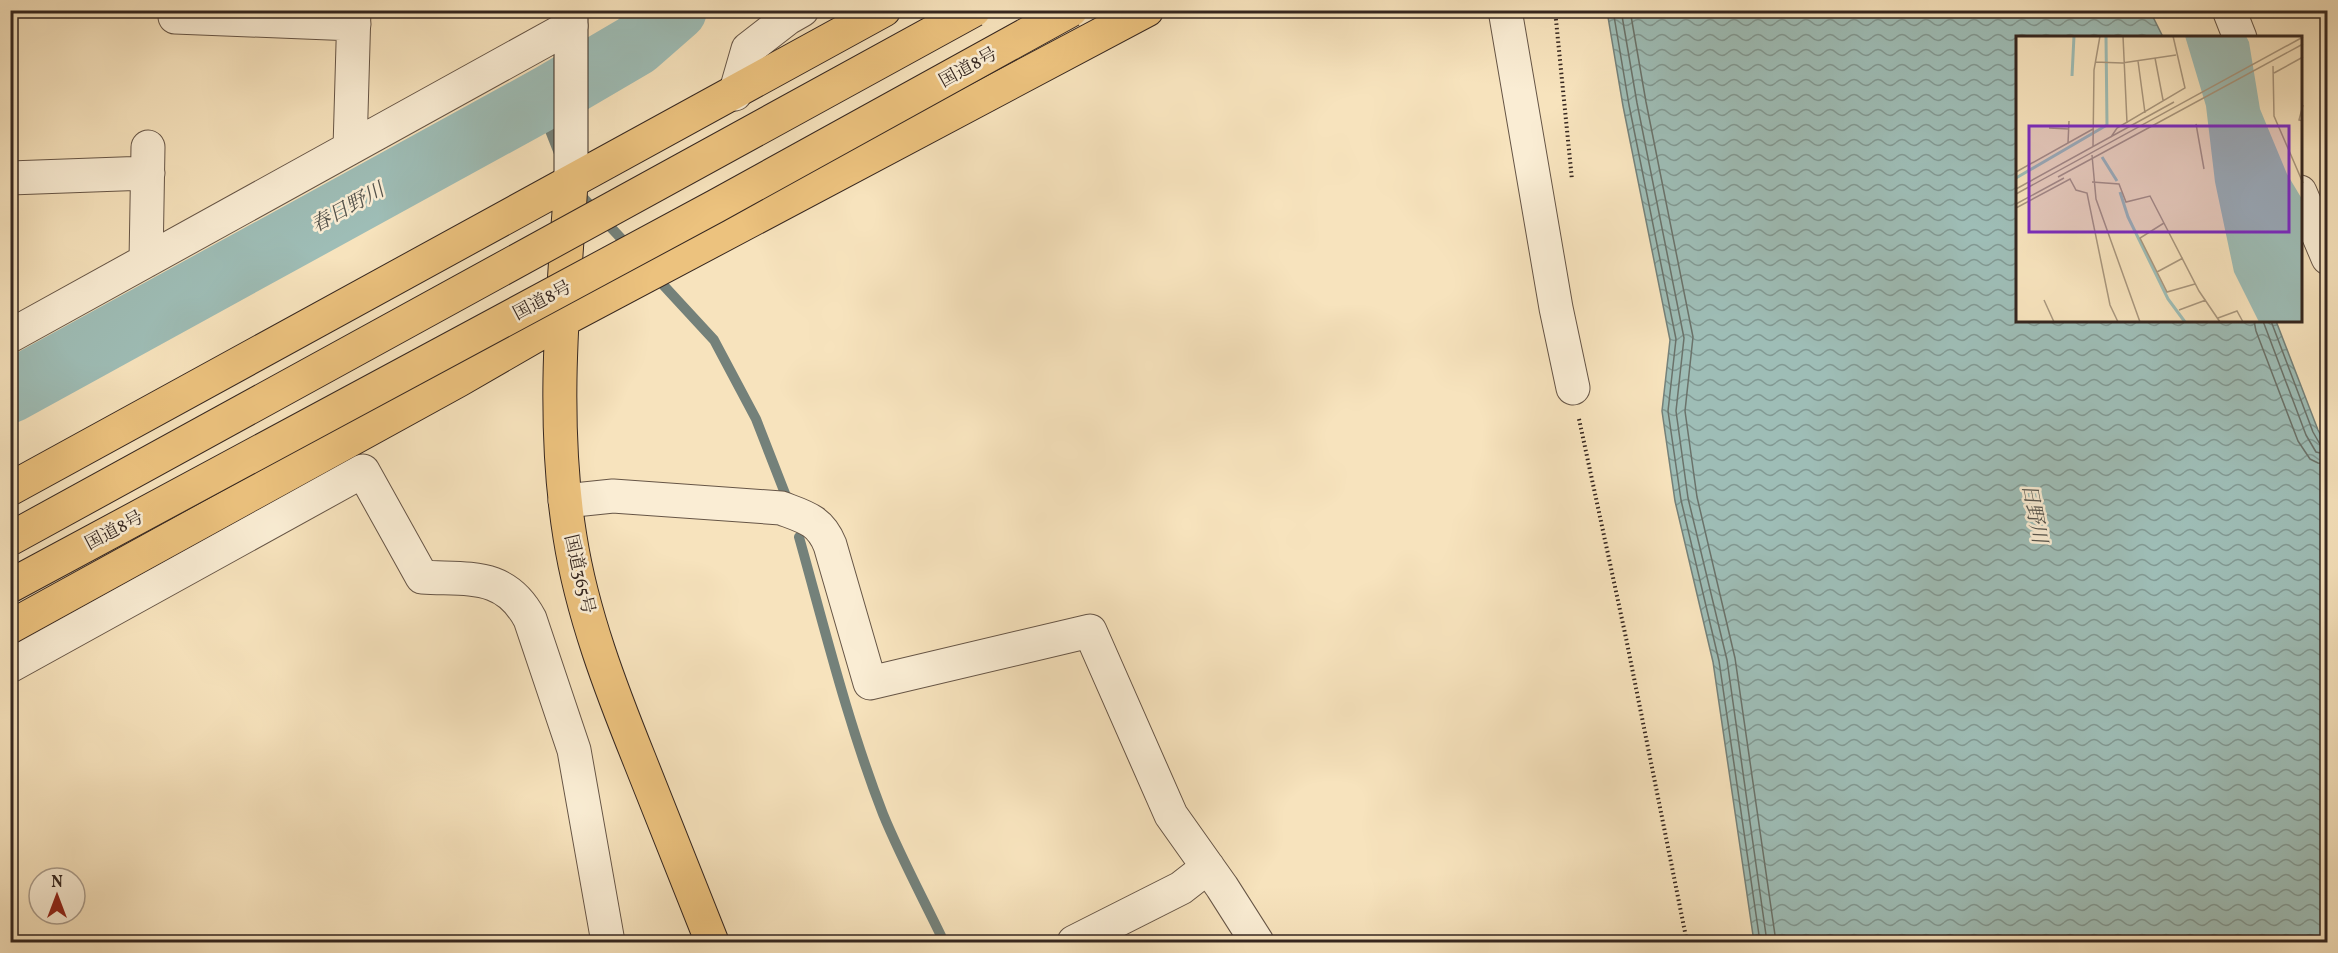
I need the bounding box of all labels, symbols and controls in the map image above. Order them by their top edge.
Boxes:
inset map [2016,36,2302,322]
street label: 国道8号 [935,42,1002,95]
water label: 春日野川 [306,176,391,240]
street label: 国道8号 [509,275,576,327]
water label: 日野川 [2014,481,2053,547]
street label: 国道8号 [81,505,148,557]
street label: 国道365号 [557,532,600,617]
north arrow [27,866,87,926]
text: N [51,872,63,894]

